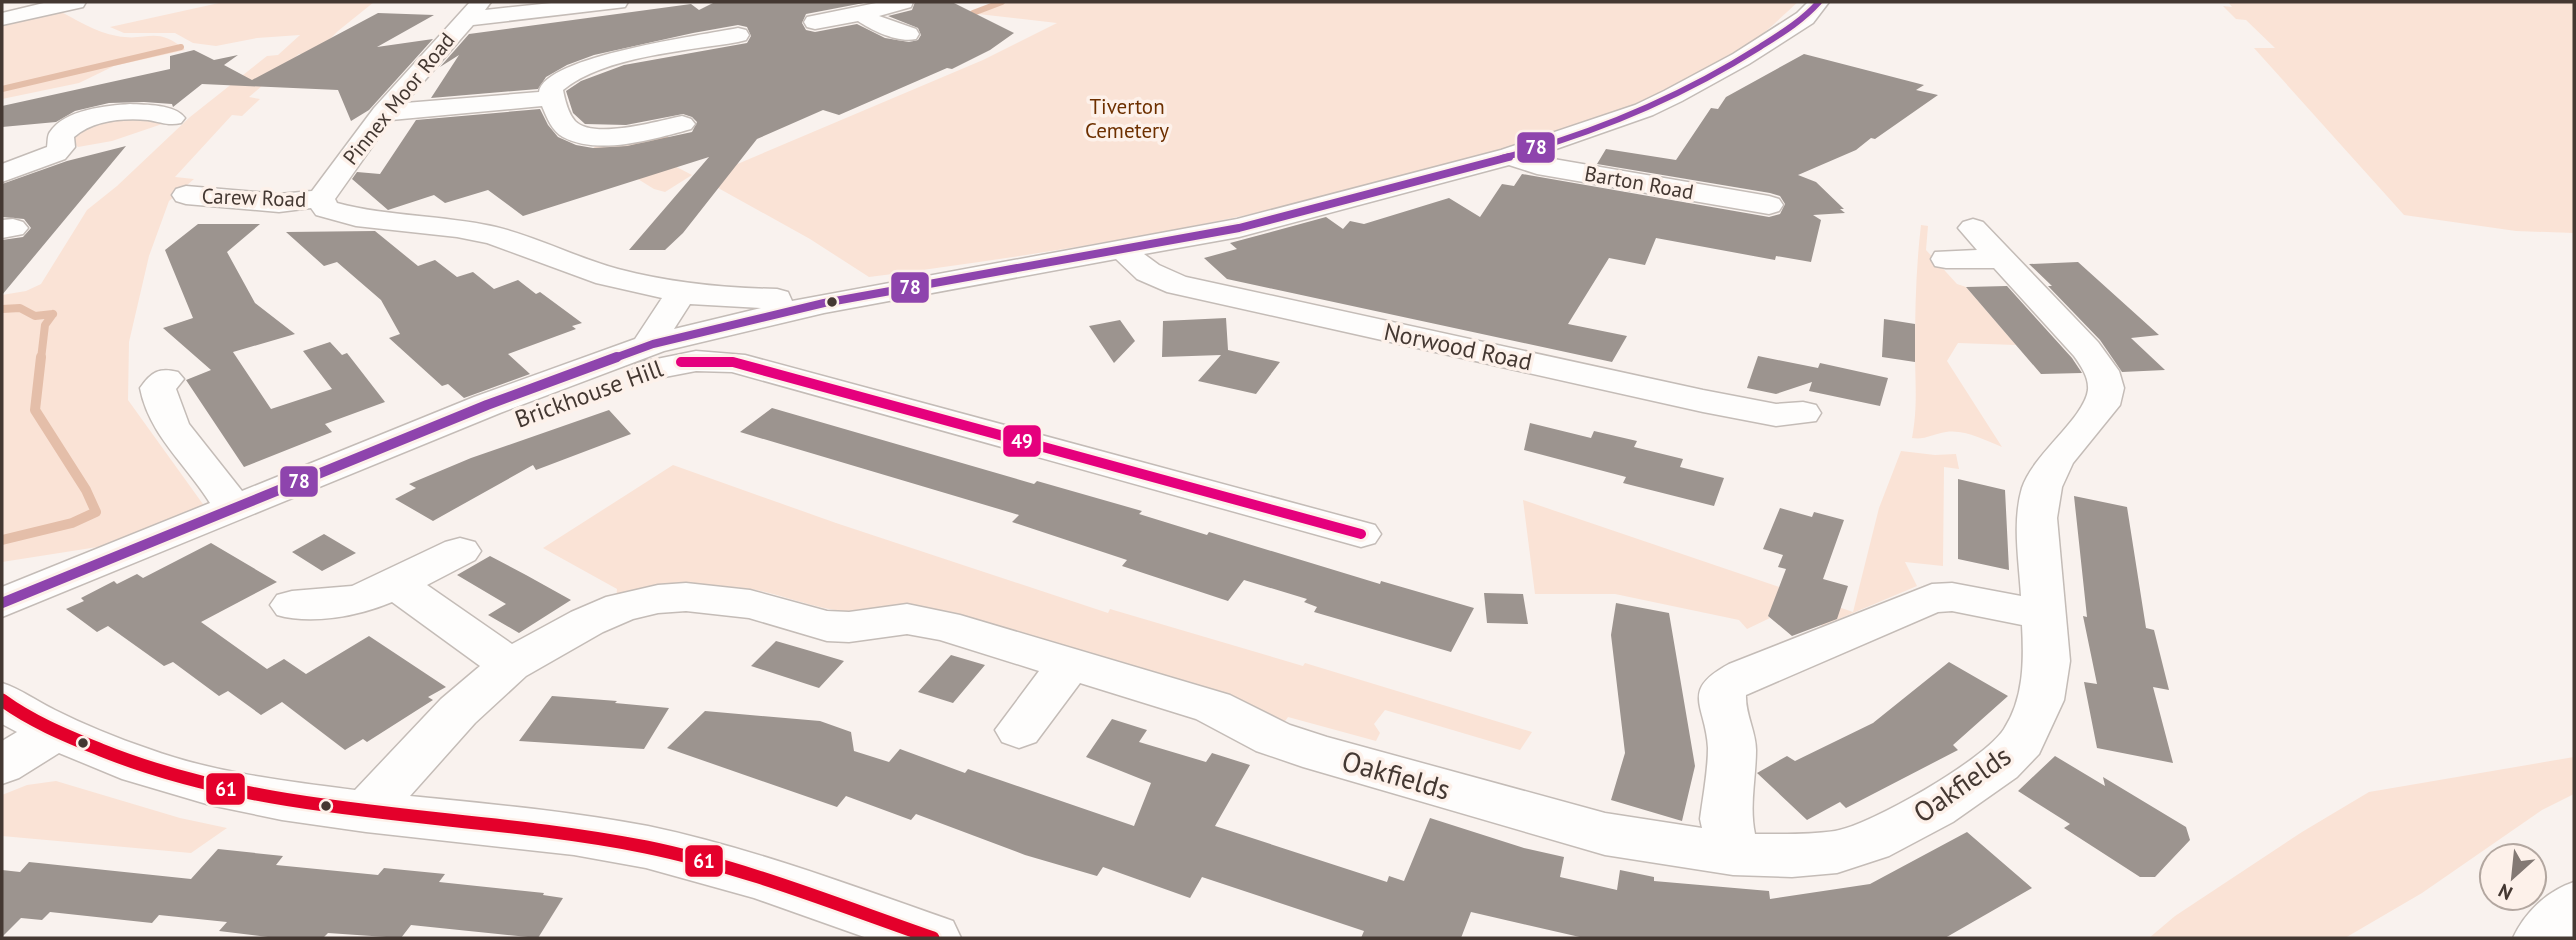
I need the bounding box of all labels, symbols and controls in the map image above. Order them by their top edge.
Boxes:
street label: Pinnex Moor Road [337,27,460,170]
park label: Tiverton Cemetery [1085,93,1169,144]
line badge: 78 [1516,131,1556,164]
text: 78 [1525,135,1547,159]
street label: Barton Road [1583,160,1696,205]
street label: Carew Road [201,182,307,213]
line badge: 78 [890,271,930,304]
text: 78 [899,275,921,299]
unlabelled marker [825,295,839,309]
street label: Norwood Road [1381,316,1535,377]
street label: Brickhouse Hill [511,352,667,435]
line badge: 49 [1002,424,1042,458]
text: 49 [1011,429,1033,453]
line badge: 78 [279,465,319,498]
text: 78 [288,469,310,493]
unlabelled marker [76,736,90,750]
street label: Oakfields [1906,737,2018,831]
street label: Oakfields [1338,741,1455,808]
line badge: 61 [205,772,246,806]
text: 61 [215,777,237,801]
unlabelled marker [319,799,333,813]
north arrow [2478,842,2548,912]
line badge: 61 [684,844,724,878]
text: 61 [693,849,715,873]
text: N [2494,879,2516,906]

